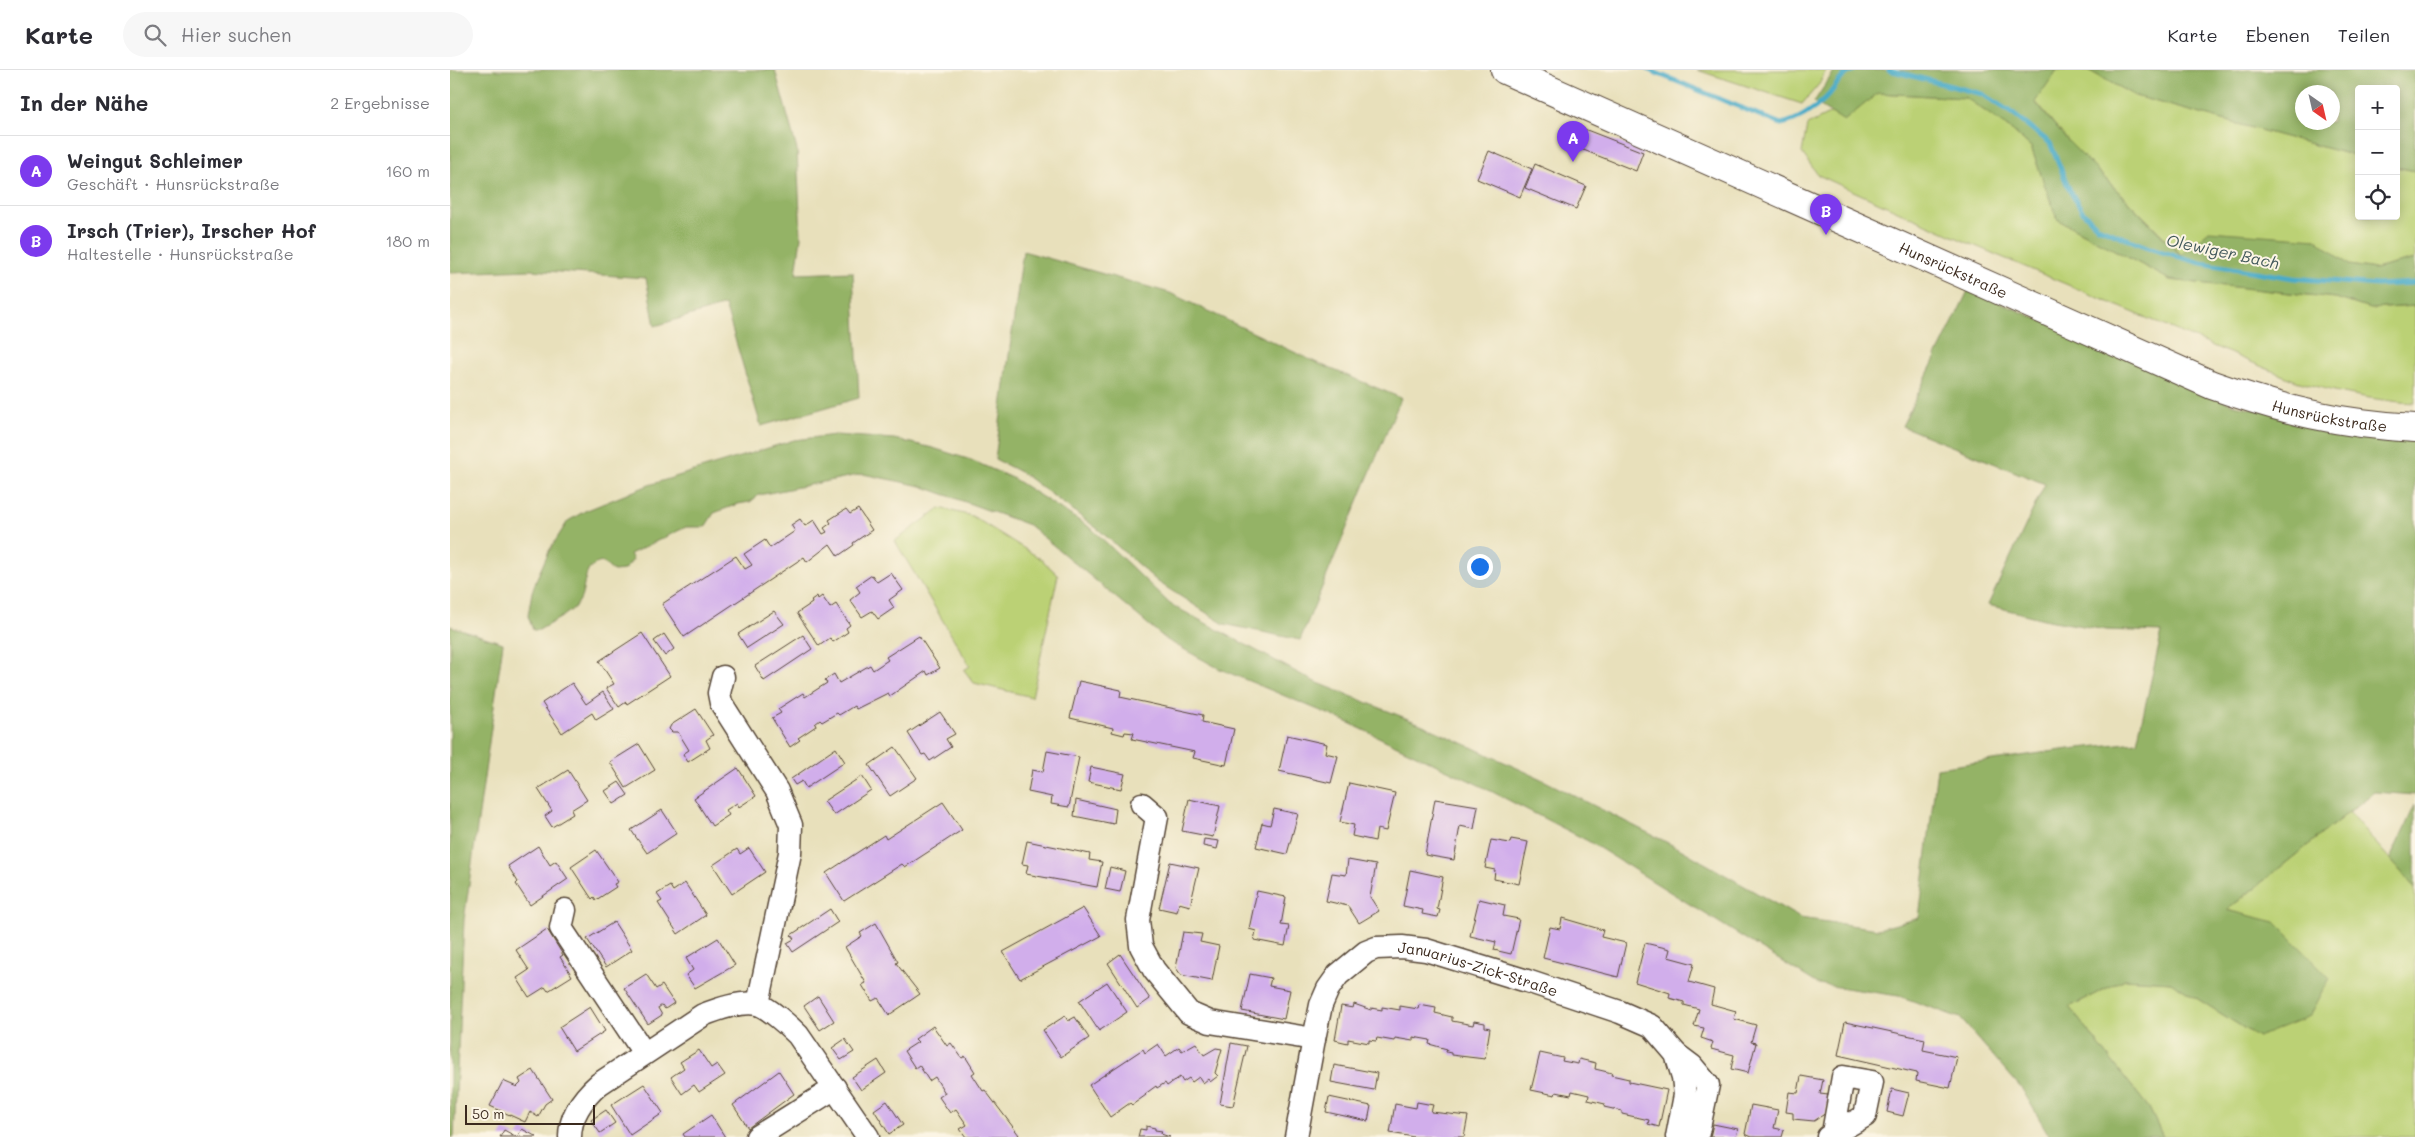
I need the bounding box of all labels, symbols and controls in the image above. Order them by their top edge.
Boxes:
search box [123,12,473,57]
text: Karte [25,19,93,50]
icon: search [141,21,169,49]
text: Hier suchen [181,22,292,47]
text: Karte [2167,23,2218,47]
text: Ebenen [2246,23,2310,47]
text: Teilen [2338,23,2390,47]
north arrow [2295,85,2340,130]
map controls [2355,85,2400,220]
button: + [2355,85,2400,130]
text: In der Nähe [20,89,148,116]
text: 2 Ergebnisse [330,92,430,113]
pin: A [1557,121,1589,162]
button: − [2355,130,2400,175]
text: Weingut Schleimer [67,148,243,173]
text: A [30,160,42,181]
text: 160 m [385,160,430,181]
text: Geschäft · Hunsrückstraße [67,173,280,194]
button: locate [2355,175,2400,220]
pin: B [1810,194,1842,235]
text: Irsch (Trier), Irscher Hof [67,218,316,243]
water label: Olewiger Bach [2165,229,2281,273]
text: B [31,230,41,251]
text: 180 m [385,230,430,251]
street label: Hunsrückstraße [1896,237,2011,303]
text: Haltestelle · Hunsrückstraße [67,243,294,264]
street label: Hunsrückstraße [2270,395,2388,436]
your location [1467,554,1493,580]
street label: Januarius-Zick-Straße [1397,937,1561,1001]
scale bar [465,1102,595,1125]
text: 50 m [472,1104,504,1123]

